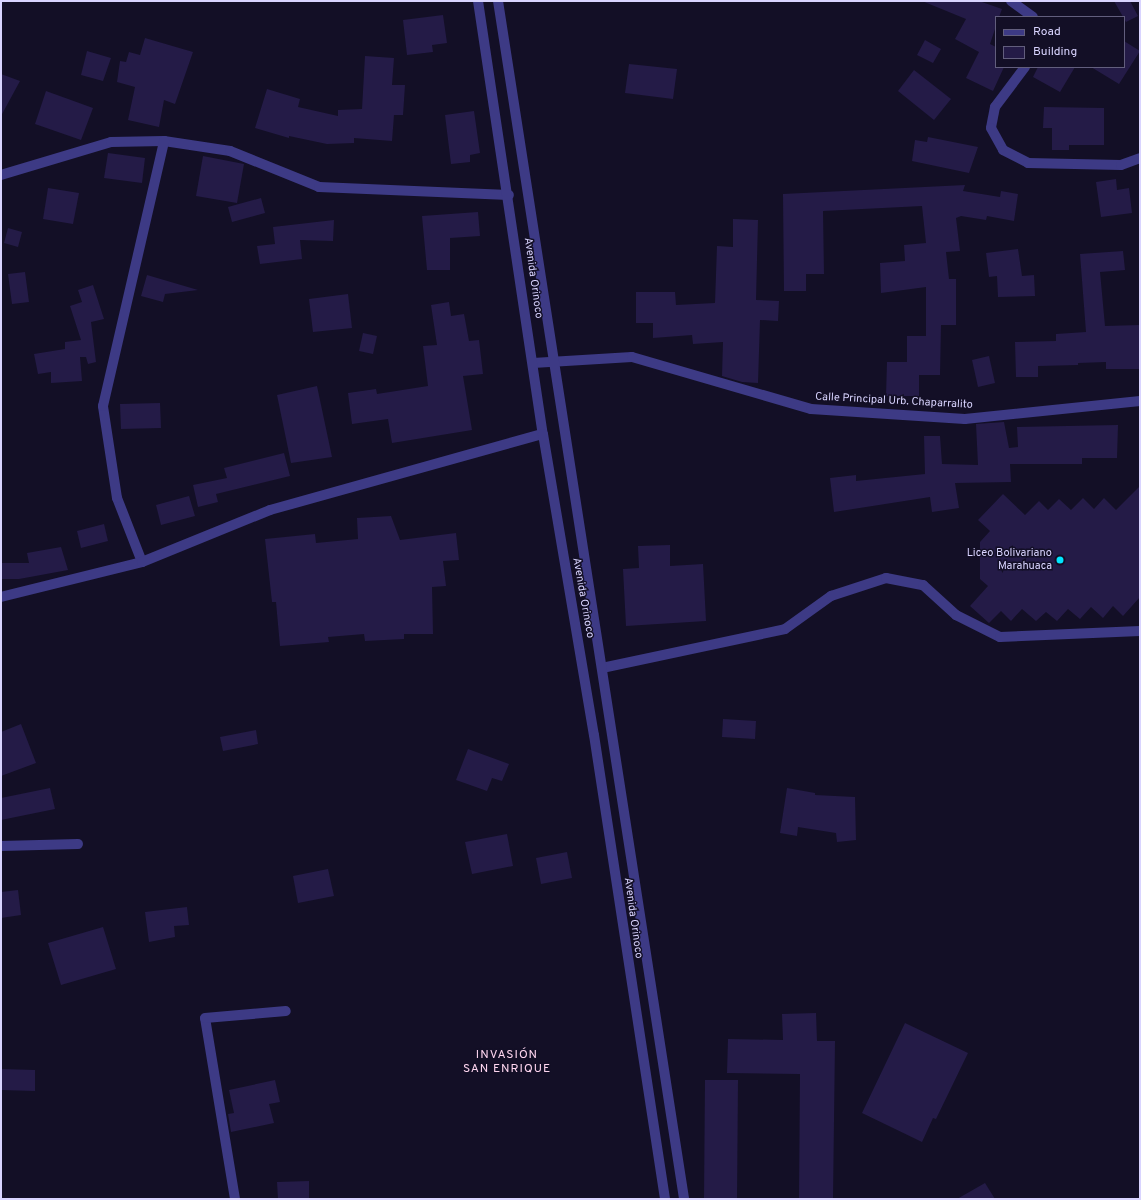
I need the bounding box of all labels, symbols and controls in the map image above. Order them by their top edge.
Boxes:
legend [995,16,1125,68]
text: Road [1033,24,1061,40]
text: Building [1033,44,1077,60]
street label: Avenida Orinoco [521,237,545,319]
street label: Calle Principal Urb. Chaparralito [815,390,973,412]
place label: Liceo Bolivariano Marahuaca [967,547,1052,573]
marker: Liceo Bolivariano Marahuaca [1055,555,1065,565]
street label: Avenida Orinoco [569,557,597,639]
street label: Avenida Orinoco [621,877,645,959]
district label: INVASIÓN SAN ENRIQUE [463,1049,551,1077]

